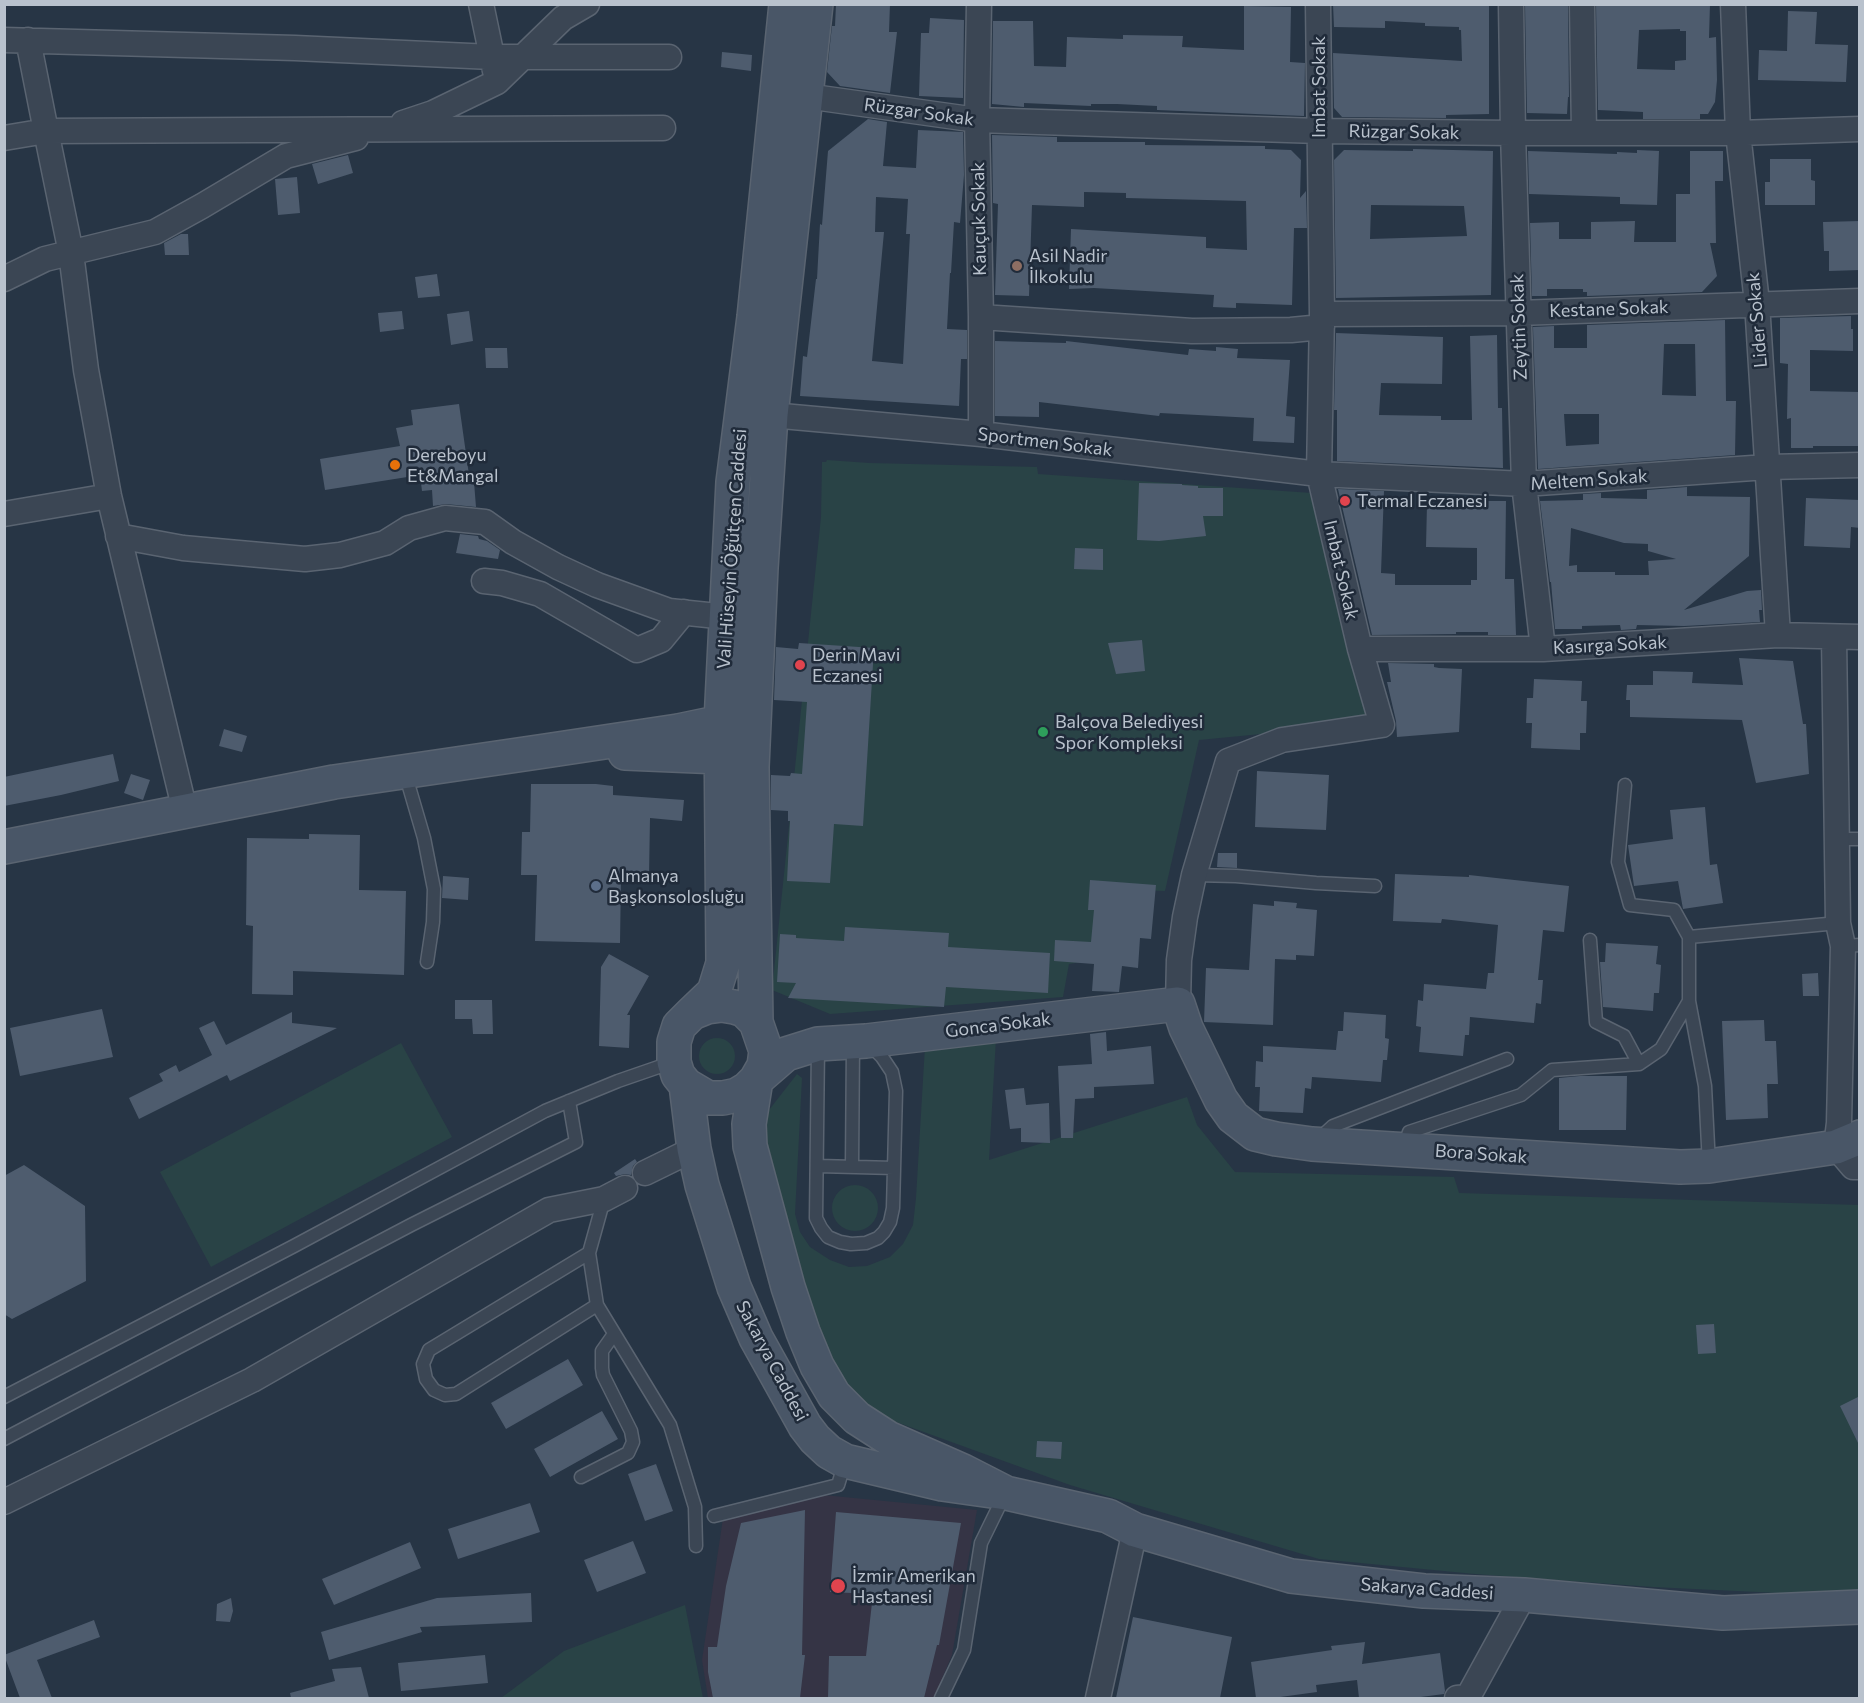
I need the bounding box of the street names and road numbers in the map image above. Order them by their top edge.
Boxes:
street label: Imbat Sokak [1308,36,1330,138]
street label: Rüzgar Sokak [863,94,975,130]
street label: Rüzgar Sokak [1348,120,1460,144]
street label: Kauçuk Sokak [967,162,991,276]
street label: Lider Sokak [1742,271,1772,369]
street label: Zeytin Sokak [1506,273,1532,381]
street label: Kestane Sokak [1549,296,1669,322]
street label: Sportmen Sokak [976,423,1114,461]
street label: Vali Hüseyin Öğütçen Caddesi [713,428,751,670]
street label: Meltem Sokak [1530,465,1648,495]
street label: Imbat Sokak [1319,518,1363,622]
street label: Kasırga Sokak [1552,631,1668,659]
street label: Gonca Sokak [944,1008,1052,1042]
street label: Bora Sokak [1434,1140,1528,1168]
street label: Sakarya Caddesi [731,1297,813,1425]
street label: Sakarya Caddesi [1360,1574,1494,1604]

